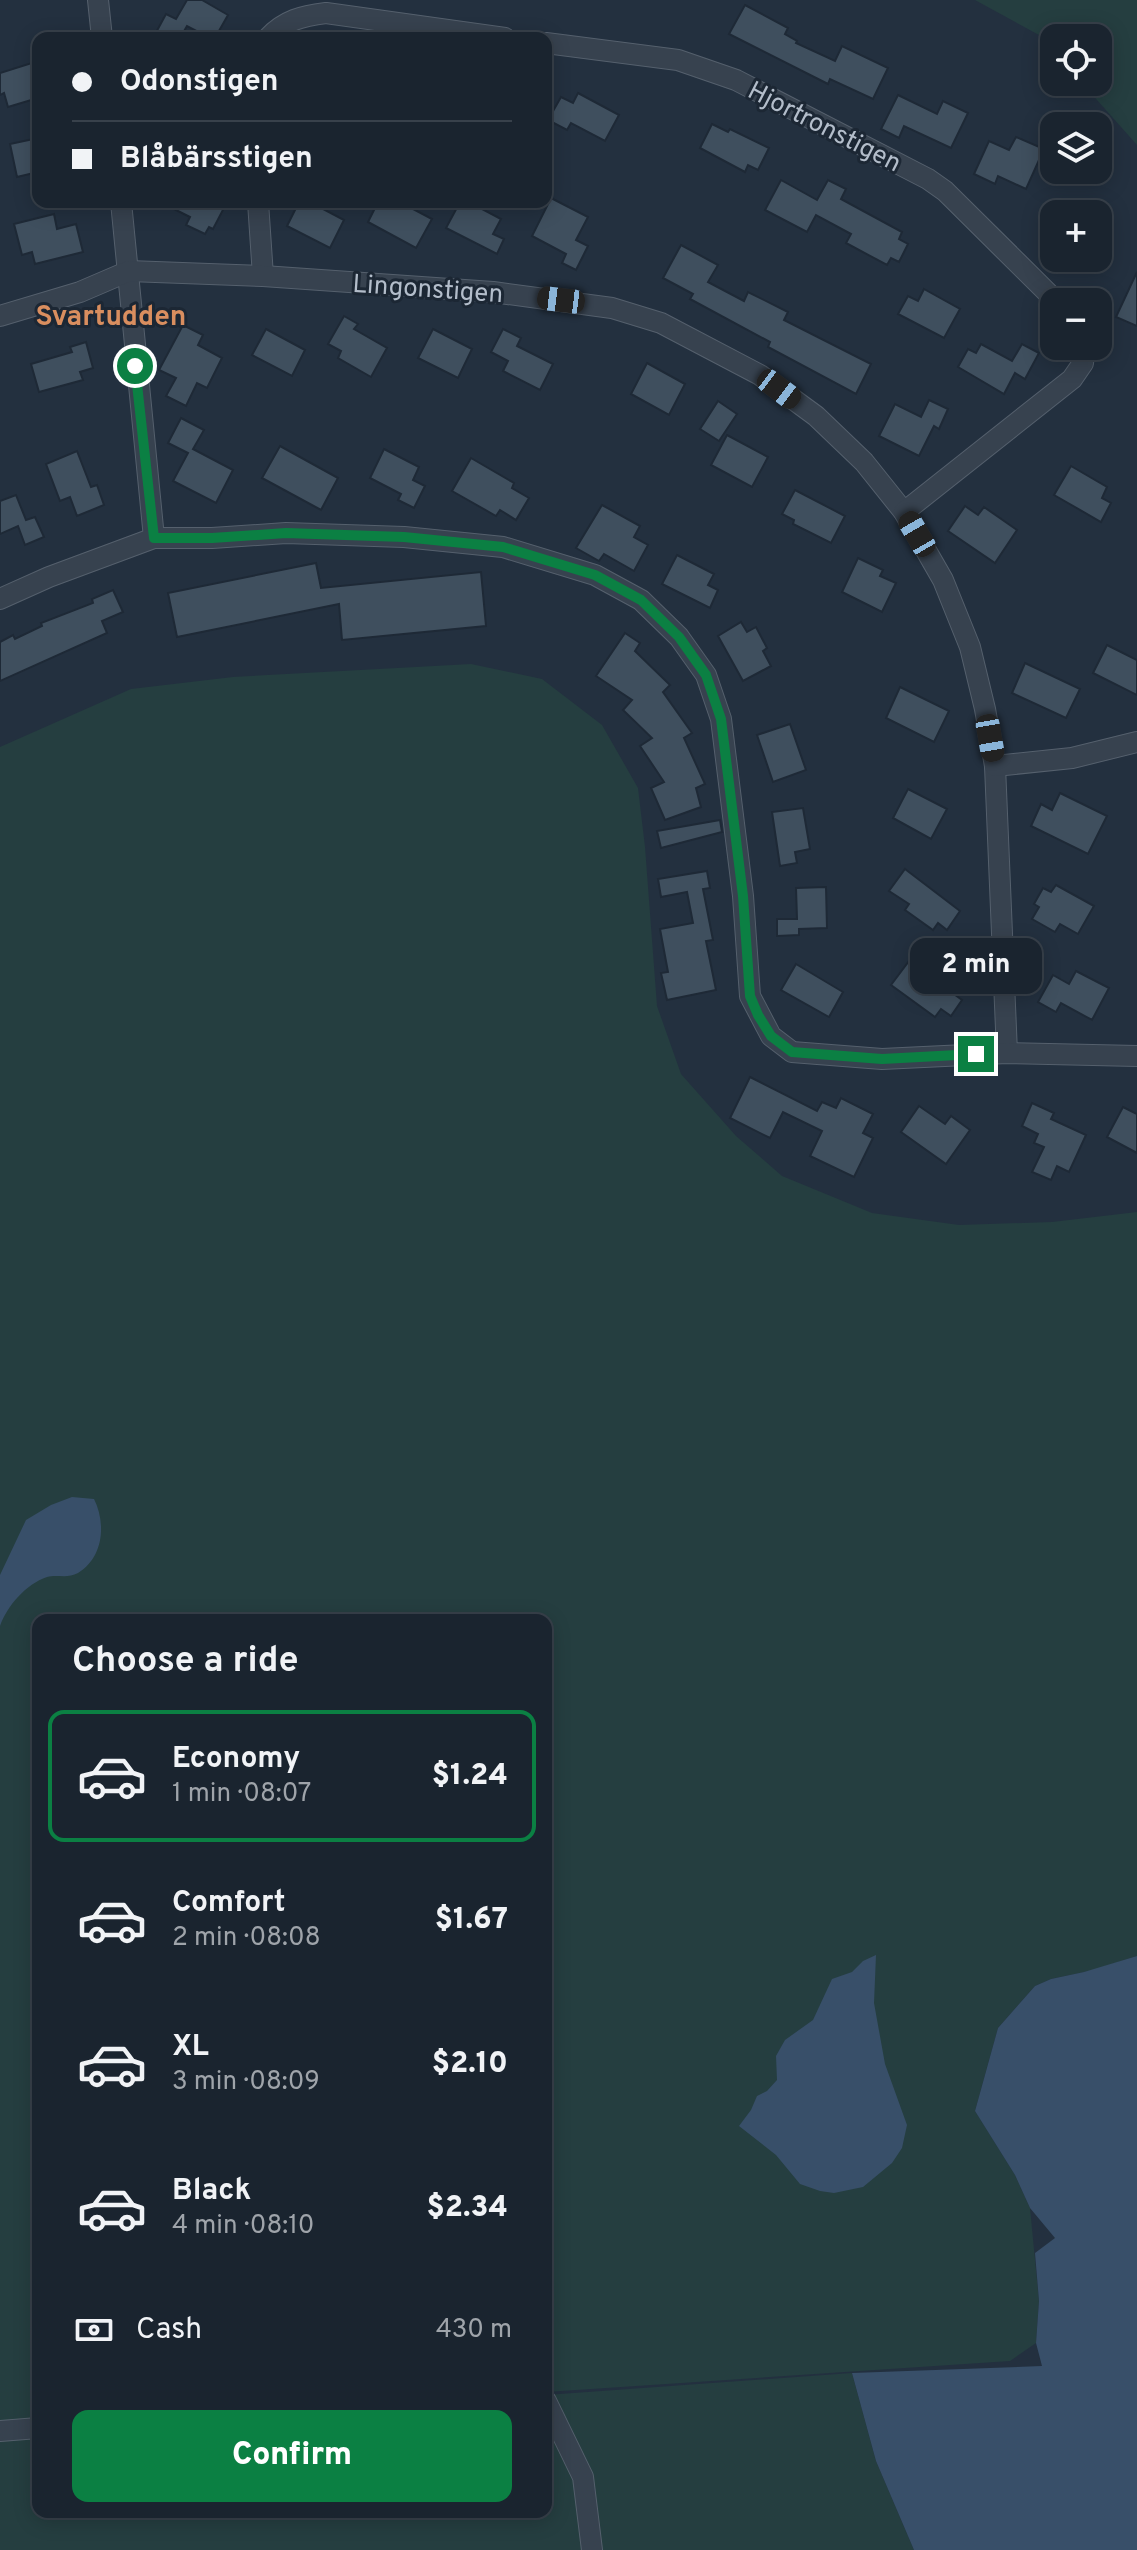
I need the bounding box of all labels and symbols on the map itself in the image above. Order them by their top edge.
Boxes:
street label: Hjortronstigen [741,75,906,181]
street label: Lingonstigen [351,269,504,312]
car [536,285,586,315]
district label: Svartudden [36,300,186,336]
route start [117,348,153,384]
car [753,365,805,413]
car [895,507,939,561]
car [974,712,1006,764]
callout: 2 min [910,938,1042,994]
route end [958,1036,994,1072]

